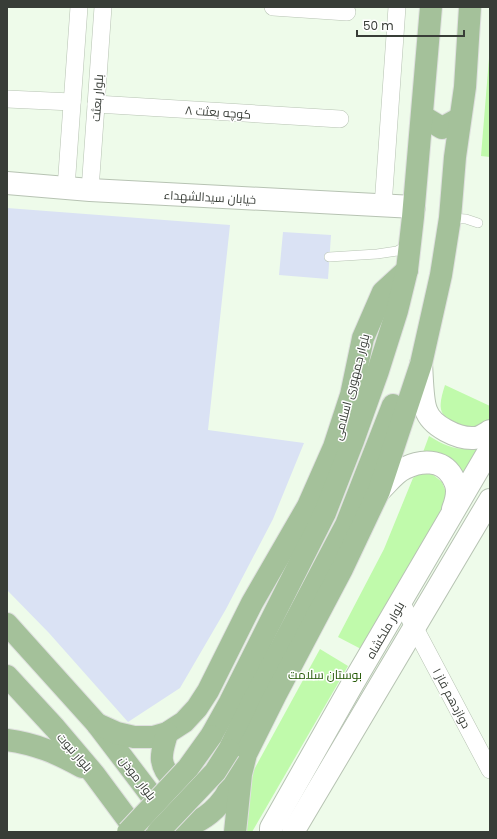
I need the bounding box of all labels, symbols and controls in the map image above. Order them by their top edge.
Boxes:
scale bar [357,12,464,38]
text: 50 m [363,17,394,34]
street label: بلوار بعثت [87,74,107,122]
street label: کوچه بعثت ۸ [184,101,252,124]
street label: خیابان سیدالشهداء [163,186,257,208]
street label: بلوار جمهوری اسلامی [329,332,373,442]
street label: بلوار ملکشاه [362,598,408,662]
street label: دوازدهم فاز ۱ [429,665,475,731]
park label: بوستان سلامت [288,666,362,683]
street label: بلوار نبوت [53,729,97,775]
street label: بلوار موذن [116,752,160,804]

